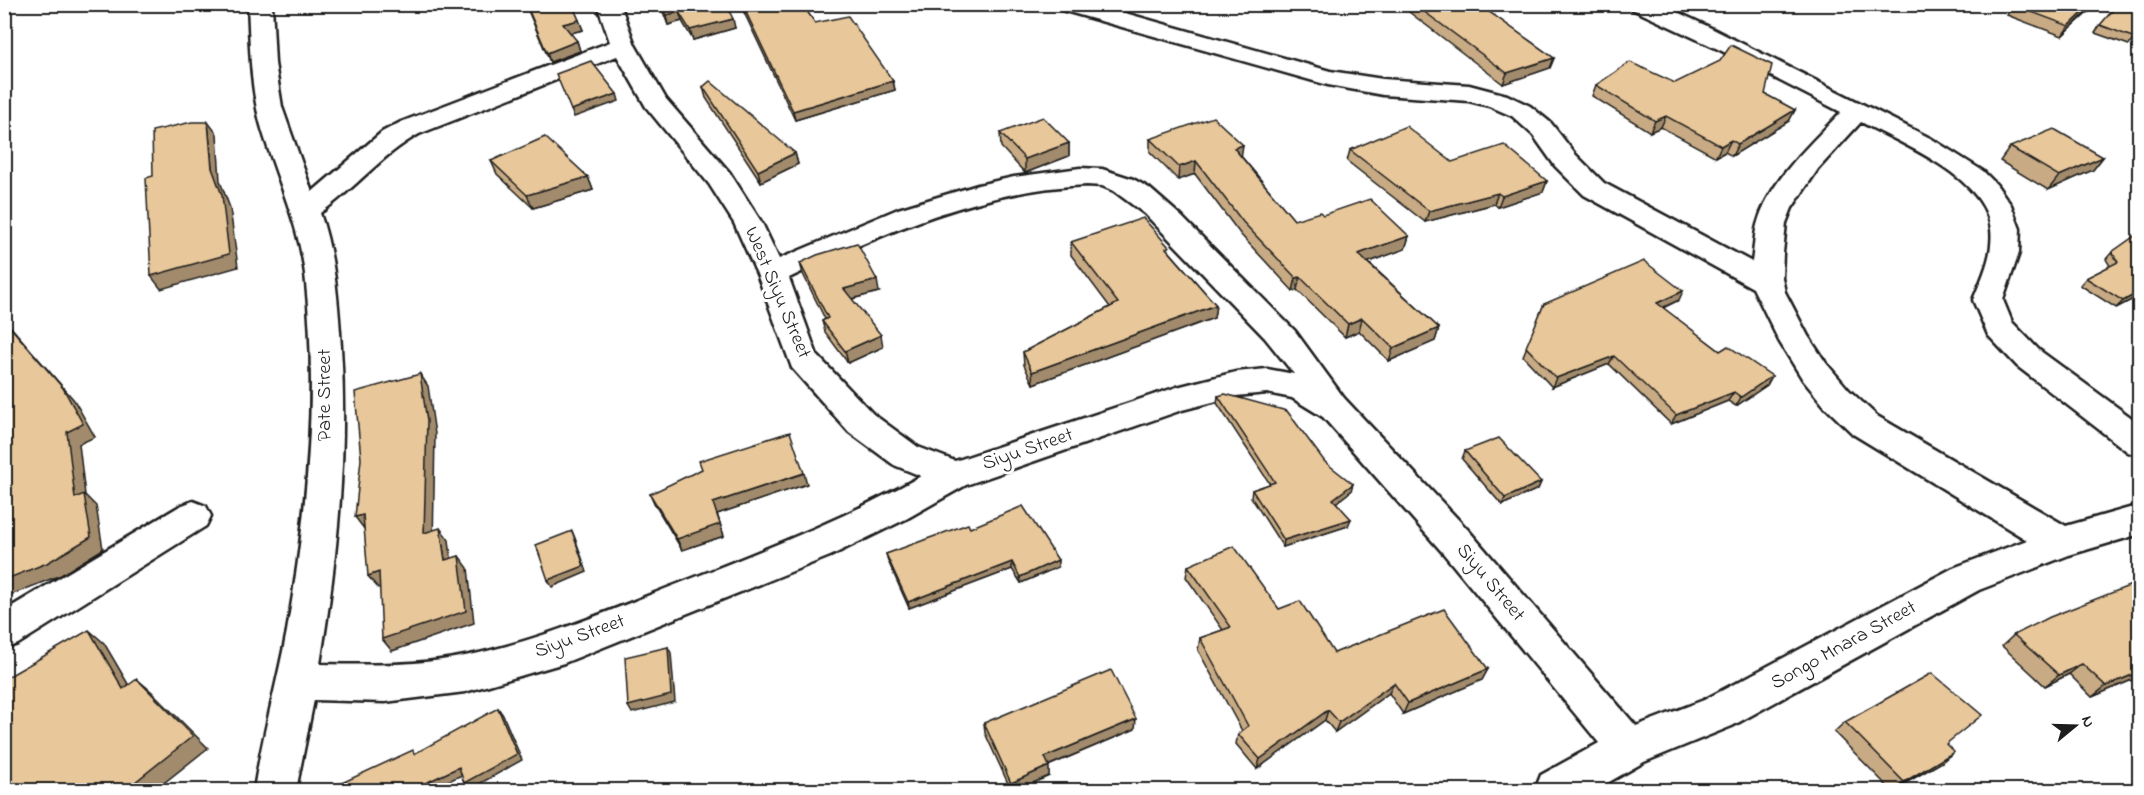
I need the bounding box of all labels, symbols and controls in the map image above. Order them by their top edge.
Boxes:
street label: West Siyu Street [736,223,818,364]
street label: Pate Street [311,349,340,441]
street label: Siyu Street [979,421,1078,479]
street label: Siyu Street [1449,538,1532,629]
street label: Songo Mnara Street [1766,594,1923,699]
street label: Siyu Street [531,607,630,667]
north arrow [2045,696,2105,756]
text: N [2074,713,2100,731]

